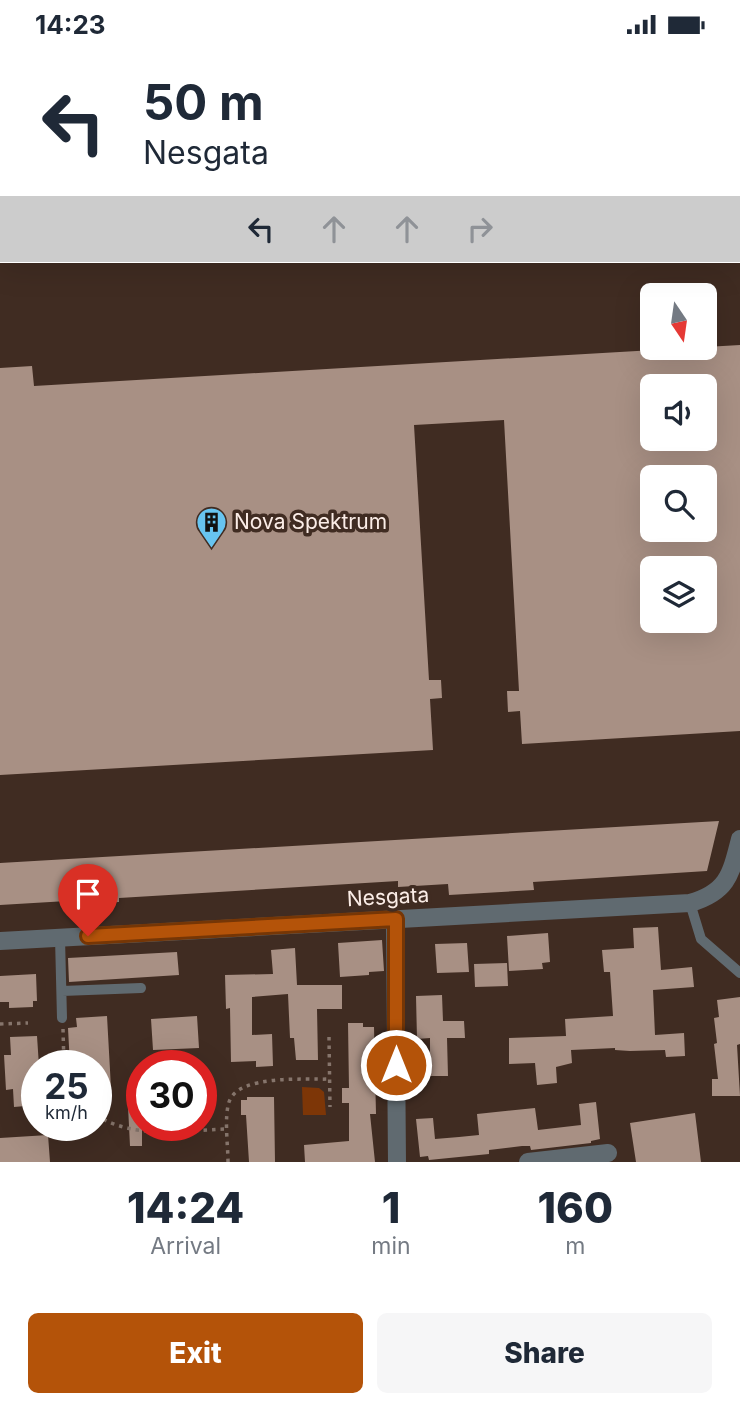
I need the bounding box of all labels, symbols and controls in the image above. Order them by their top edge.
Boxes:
text: 14:23 [35,9,106,40]
text: 50 m [143,73,264,132]
icon: left [28,77,119,168]
text: Nesgata [143,133,269,172]
icon: left [242,210,280,248]
icon: ahead [315,210,353,248]
icon: ahead [388,210,426,248]
icon: right [461,210,499,248]
north arrow [640,283,718,361]
map controls [640,283,717,633]
button: sound [640,374,717,451]
button: search [640,465,717,542]
building icon: Nova Spektrum [194,505,228,549]
place label: Nova Spektrum [234,509,387,534]
button: layers [640,556,717,633]
pin [58,864,118,936]
icon: arrive [69,875,107,913]
street label: Nesgata [346,882,430,911]
position arrow [359,1028,433,1102]
speed limit sign: 30 [126,1050,217,1141]
text: 25 [44,1065,89,1107]
text: km/h [45,1102,88,1123]
text: 14:24 [127,1182,244,1233]
text: 1 [382,1182,400,1233]
text: 160 [538,1182,613,1233]
text: Arrival [150,1232,221,1260]
text: min [371,1232,411,1260]
text: m [565,1232,585,1260]
button: Exit [28,1313,363,1393]
button: Share [377,1313,712,1393]

